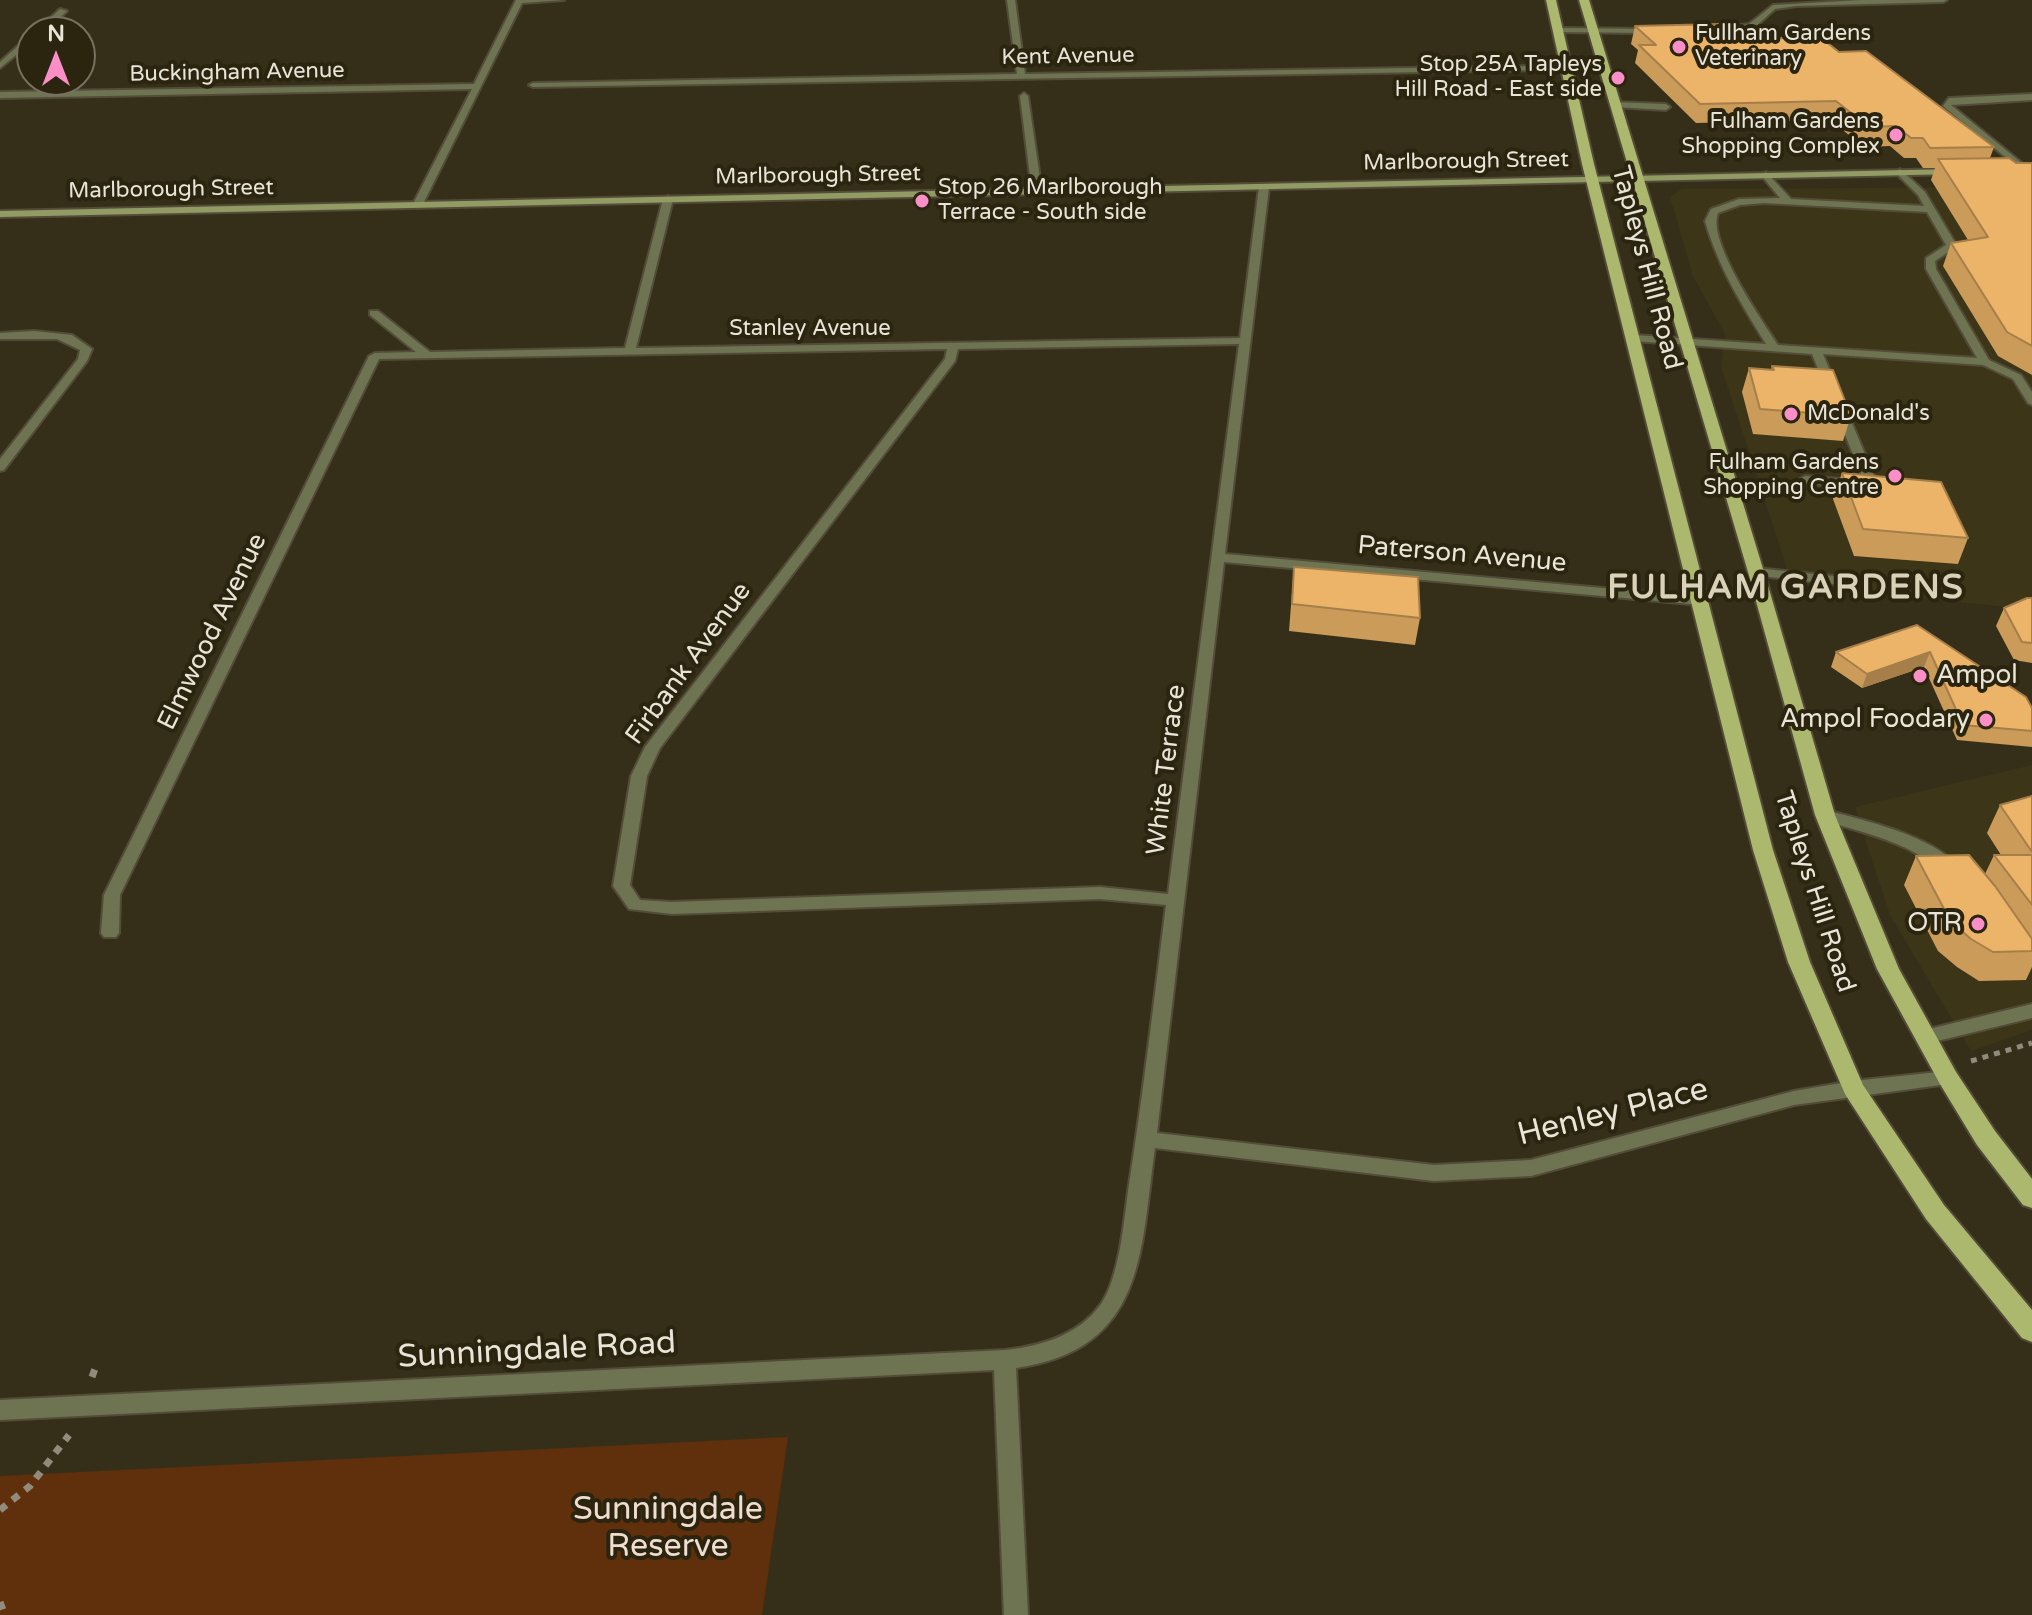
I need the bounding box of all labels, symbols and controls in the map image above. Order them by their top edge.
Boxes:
north arrow [16,16,96,96]
text: N [47,21,65,47]
place label: Fullham Gardens Veterinary [1695,21,1871,72]
marker: Fullham Gardens Veterinary [1670,38,1688,56]
street label: Kent Avenue [1001,43,1135,71]
place label: Stop 25A Tapleys Hill Road - East side [1395,52,1602,104]
street label: Buckingham Avenue [129,58,345,88]
marker: Stop 25A Tapleys Hill Road - East side [1609,69,1627,87]
place label: Fulham Gardens Shopping Complex [1682,109,1880,160]
marker: Fulham Gardens Shopping Complex [1887,126,1905,144]
street label: Marlborough Street [1363,147,1569,177]
street label: Marlborough Street [715,161,921,191]
street label: Tapleys Hill Road [1604,163,1688,373]
street label: Marlborough Street [68,175,274,205]
place label: Stop 26 Marlborough Terrace - South side [938,175,1163,226]
marker: Stop 26 Marlborough Terrace - South side [913,192,931,210]
street label: Stanley Avenue [729,316,891,342]
place label: McDonald's [1807,401,1930,427]
marker: McDonald's [1782,405,1800,423]
place label: Fulham Gardens Shopping Centre [1703,450,1879,502]
marker: Fulham Gardens Shopping Centre [1886,467,1904,485]
street label: Elmwood Avenue [152,529,274,735]
street label: Paterson Avenue [1356,530,1568,580]
district label: FULHAM GARDENS [1607,569,1965,609]
street label: Firbank Avenue [620,577,758,751]
place label: Ampol [1936,660,2018,692]
marker: Ampol [1911,667,1929,685]
street label: White Terrace [1141,683,1193,857]
place label: Ampol Foodary [1780,704,1970,736]
marker: Ampol Foodary [1977,711,1995,729]
street label: Tapleys Hill Road [1767,787,1861,997]
place label: OTR [1907,908,1962,940]
marker: OTR [1969,915,1987,933]
street label: Henley Place [1514,1071,1712,1155]
street label: Sunningdale Road [397,1325,677,1377]
park label: Sunningdale Reserve [573,1492,763,1567]

